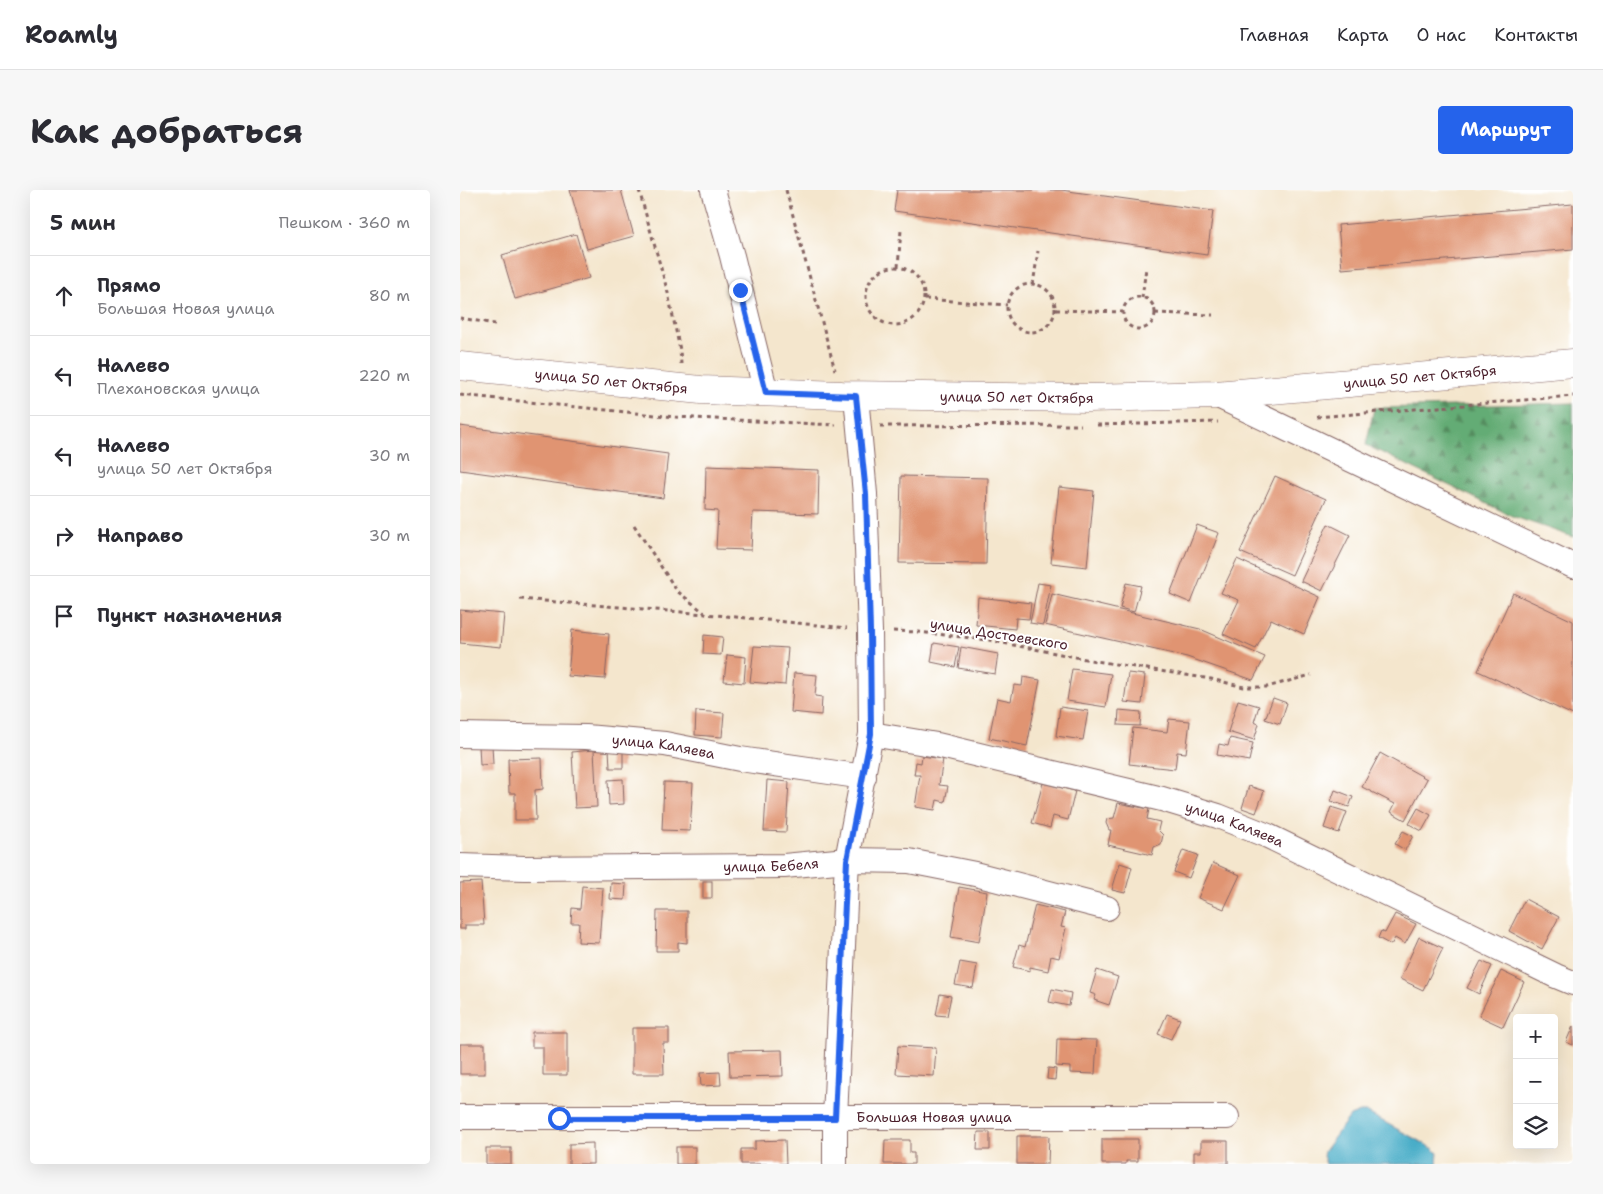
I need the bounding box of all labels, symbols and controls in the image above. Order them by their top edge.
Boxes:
text: Roamly [25,19,118,51]
text: Главная [1239,23,1309,47]
text: Карта [1337,23,1389,47]
text: О нас [1417,23,1466,47]
text: Контакты [1494,23,1578,47]
button: Маршрут [1438,106,1573,154]
text: Как добраться [30,107,303,154]
text: 5 мин [50,209,116,237]
text: Пешком · 360 m [279,212,410,233]
text: Прямо [97,273,161,298]
route end [729,279,752,302]
icon: ahead [50,282,78,310]
text: 80 m [369,285,410,306]
text: Большая Новая улица [97,298,274,319]
text: Налево [97,353,170,378]
street label: улица 50 лет Октября [1343,361,1497,393]
icon: left [50,362,78,390]
street label: улица 50 лет Октября [534,364,689,398]
text: 220 m [358,365,410,386]
text: Плехановская улица [97,378,260,399]
street label: улица 50 лет Октября [940,387,1094,407]
text: Налево [97,433,170,458]
icon: left [50,442,78,470]
text: 30 m [369,445,410,466]
text: улица 50 лет Октября [97,458,272,479]
icon: right [50,522,78,550]
text: Направо [97,523,183,548]
text: 30 m [369,525,410,546]
icon: arrive [50,602,78,630]
text: Пункт назначения [97,603,282,628]
street label: улица Достоевского [929,614,1069,654]
street label: улица Каляева [611,730,717,763]
street label: улица Каляева [1183,798,1287,851]
street label: улица Бебеля [723,854,820,875]
map controls [1513,1014,1558,1149]
button: + [1513,1014,1558,1059]
button: − [1513,1059,1558,1104]
button: layers [1513,1104,1558,1149]
route start [548,1107,571,1130]
street label: Большая Новая улица [856,1108,1012,1126]

